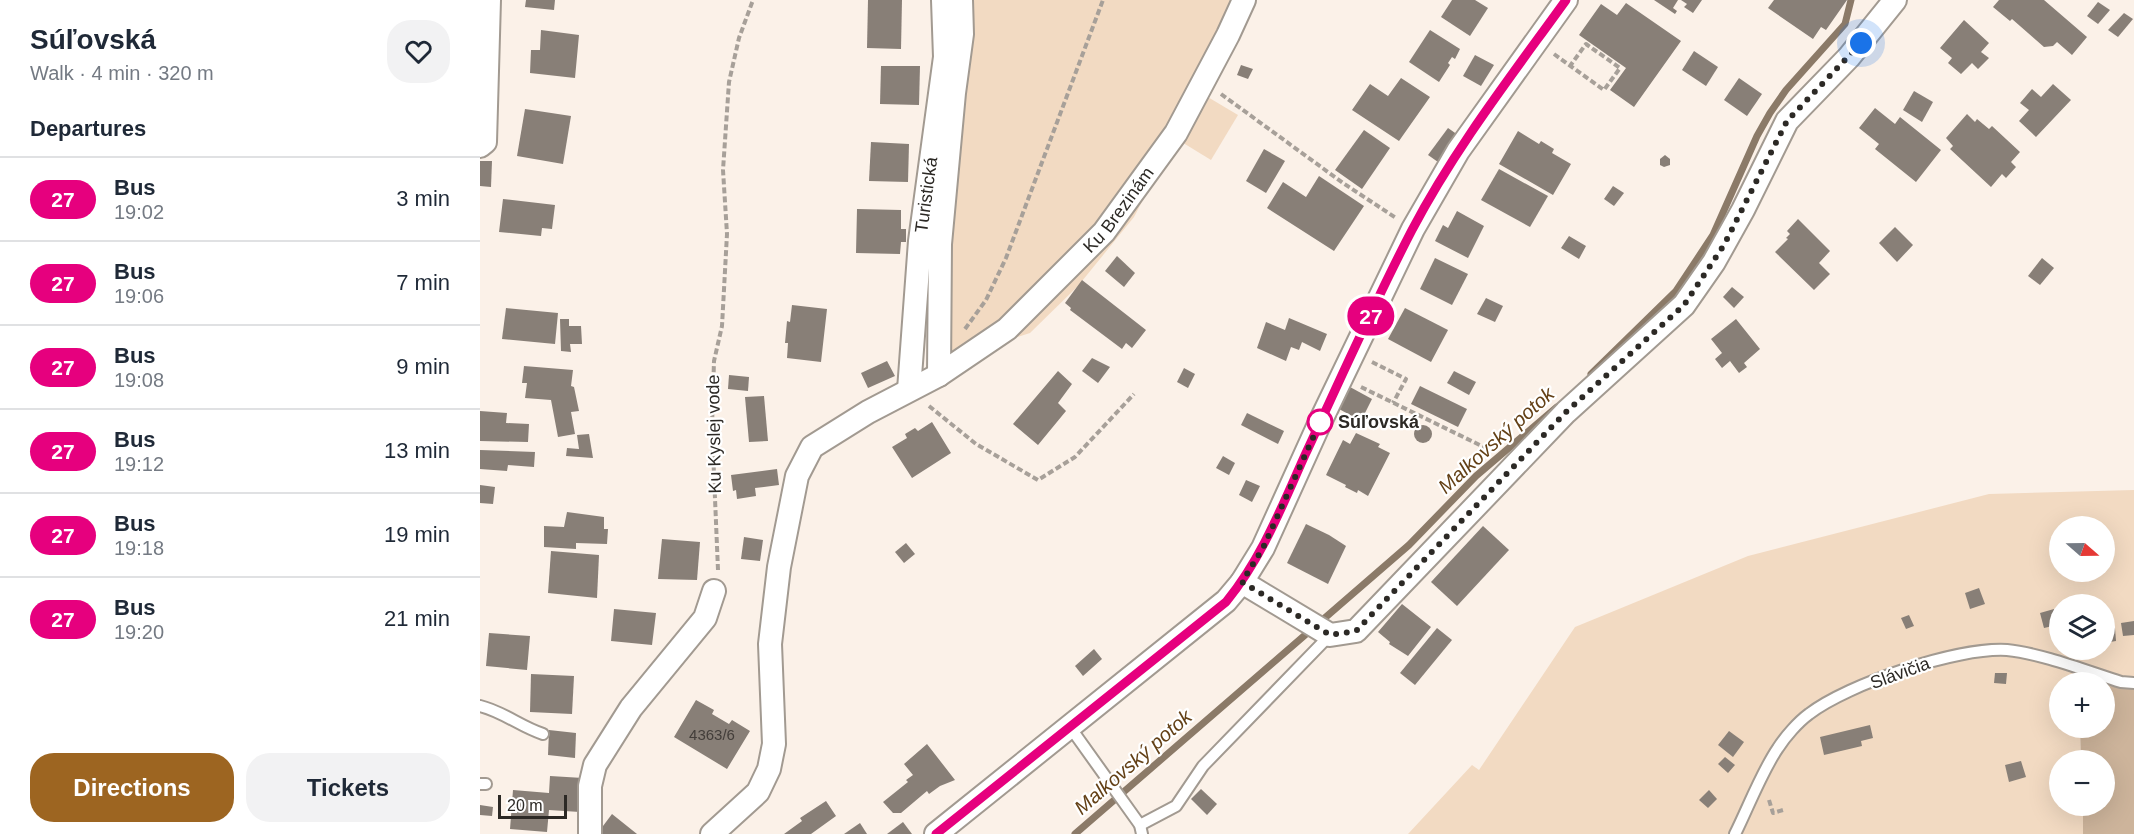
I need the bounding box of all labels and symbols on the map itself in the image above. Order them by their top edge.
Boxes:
your location [1846,28,1876,58]
street label: Turistická [911,155,941,234]
street label: Ku Brezinám [1079,163,1158,257]
line badge: 27 [1344,296,1398,336]
street label: Ku Kyslej vode [703,374,725,494]
water label: Malkovský potok [1434,382,1559,498]
marker: Súľovská [1307,409,1333,435]
place label: Súľovská [1338,412,1420,432]
north arrow [2049,516,2115,582]
street label: Slávičia [1867,653,1933,693]
water label: Malkovský potok [1070,705,1197,819]
house number: 4363/6 [689,726,735,743]
scale bar [498,792,567,820]

